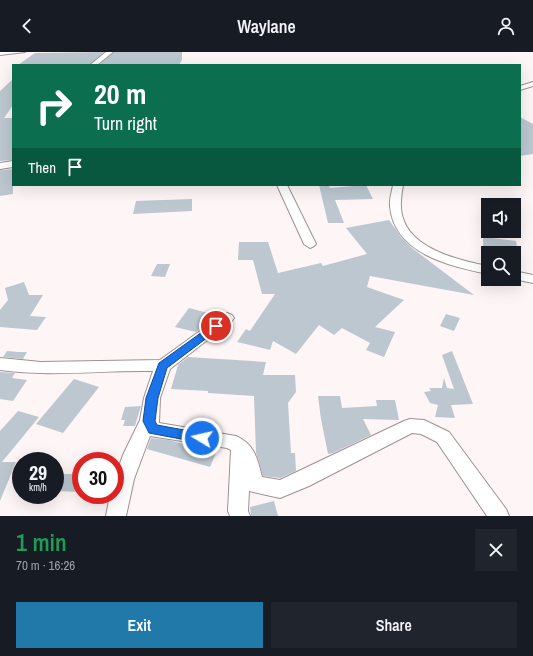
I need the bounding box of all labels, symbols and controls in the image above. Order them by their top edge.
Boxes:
text: Waylane [237,14,296,39]
icon: back [16,15,38,37]
icon: person [495,15,517,37]
text: 20 m [94,75,146,113]
icon: right [28,80,80,132]
text: Turn right [94,111,157,136]
icon: arrive [64,156,86,178]
text: Then [28,157,56,178]
map controls [481,198,521,286]
button: sound [481,198,521,238]
button: search [481,246,521,286]
pin [199,309,233,343]
icon: arrive [205,315,227,337]
position arrow [181,417,223,459]
speed limit sign: 30 [72,452,124,504]
text: 29 [29,459,47,486]
text: km/h [29,481,47,494]
text: 1 min [16,526,67,558]
button: close [475,529,517,571]
text: 70 m · 16:26 [16,557,75,574]
button: Exit [16,602,263,648]
button: Share [271,602,517,648]

